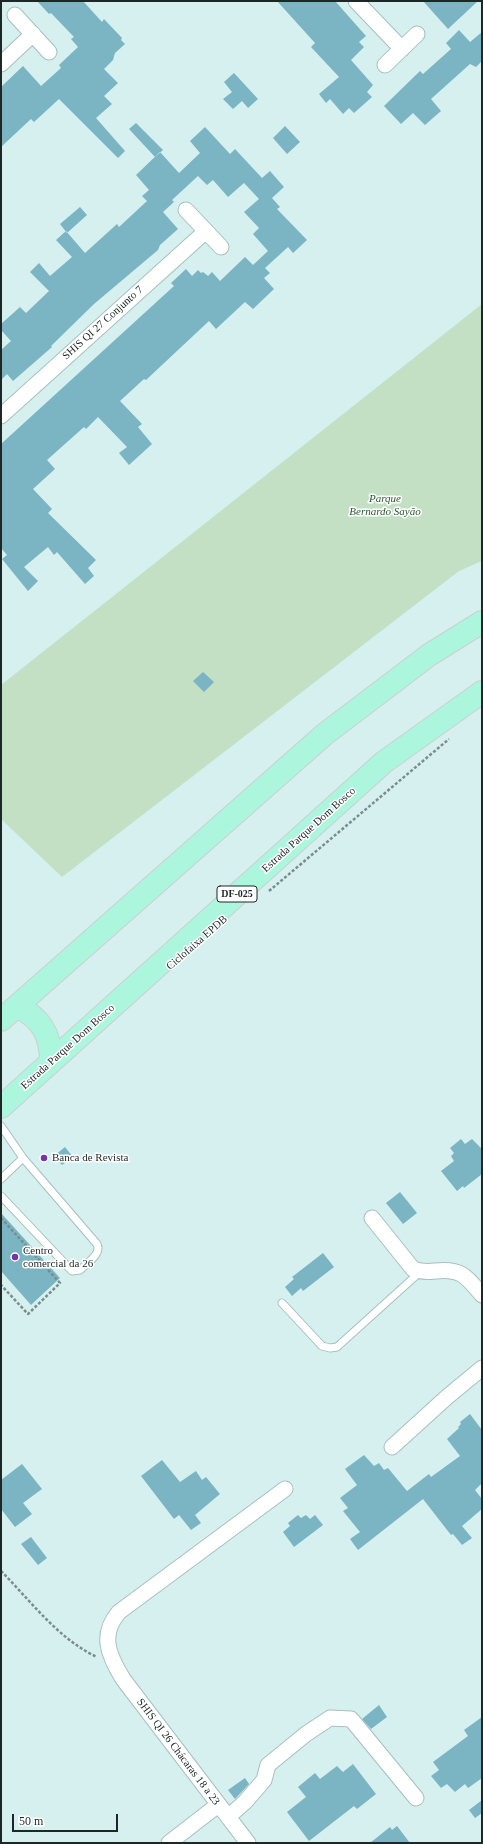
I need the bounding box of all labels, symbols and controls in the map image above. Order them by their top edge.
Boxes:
street label: SHIS QI 27 Conjunto 7 [60,283,146,363]
park label: Parque Bernardo Sayão [349,492,421,518]
street label: Estrada Parque Dom Bosco [260,785,358,875]
road number: DF-025 [217,886,257,902]
street label: Ciclofaixa EPDB [164,913,230,973]
street label: Estrada Parque Dom Bosco [19,1002,117,1092]
place label: Banca de Revista [52,1151,128,1165]
marker: Banca de Revista [39,1153,49,1163]
place label: Centro comercial da 26 [23,1244,93,1270]
marker: Centro comercial da 26 [10,1252,20,1262]
street label: SHIS QI 26 Chácaras 18 a 23 [134,1696,222,1808]
scale bar [14,1806,120,1832]
text: 50 m [19,1814,43,1828]

